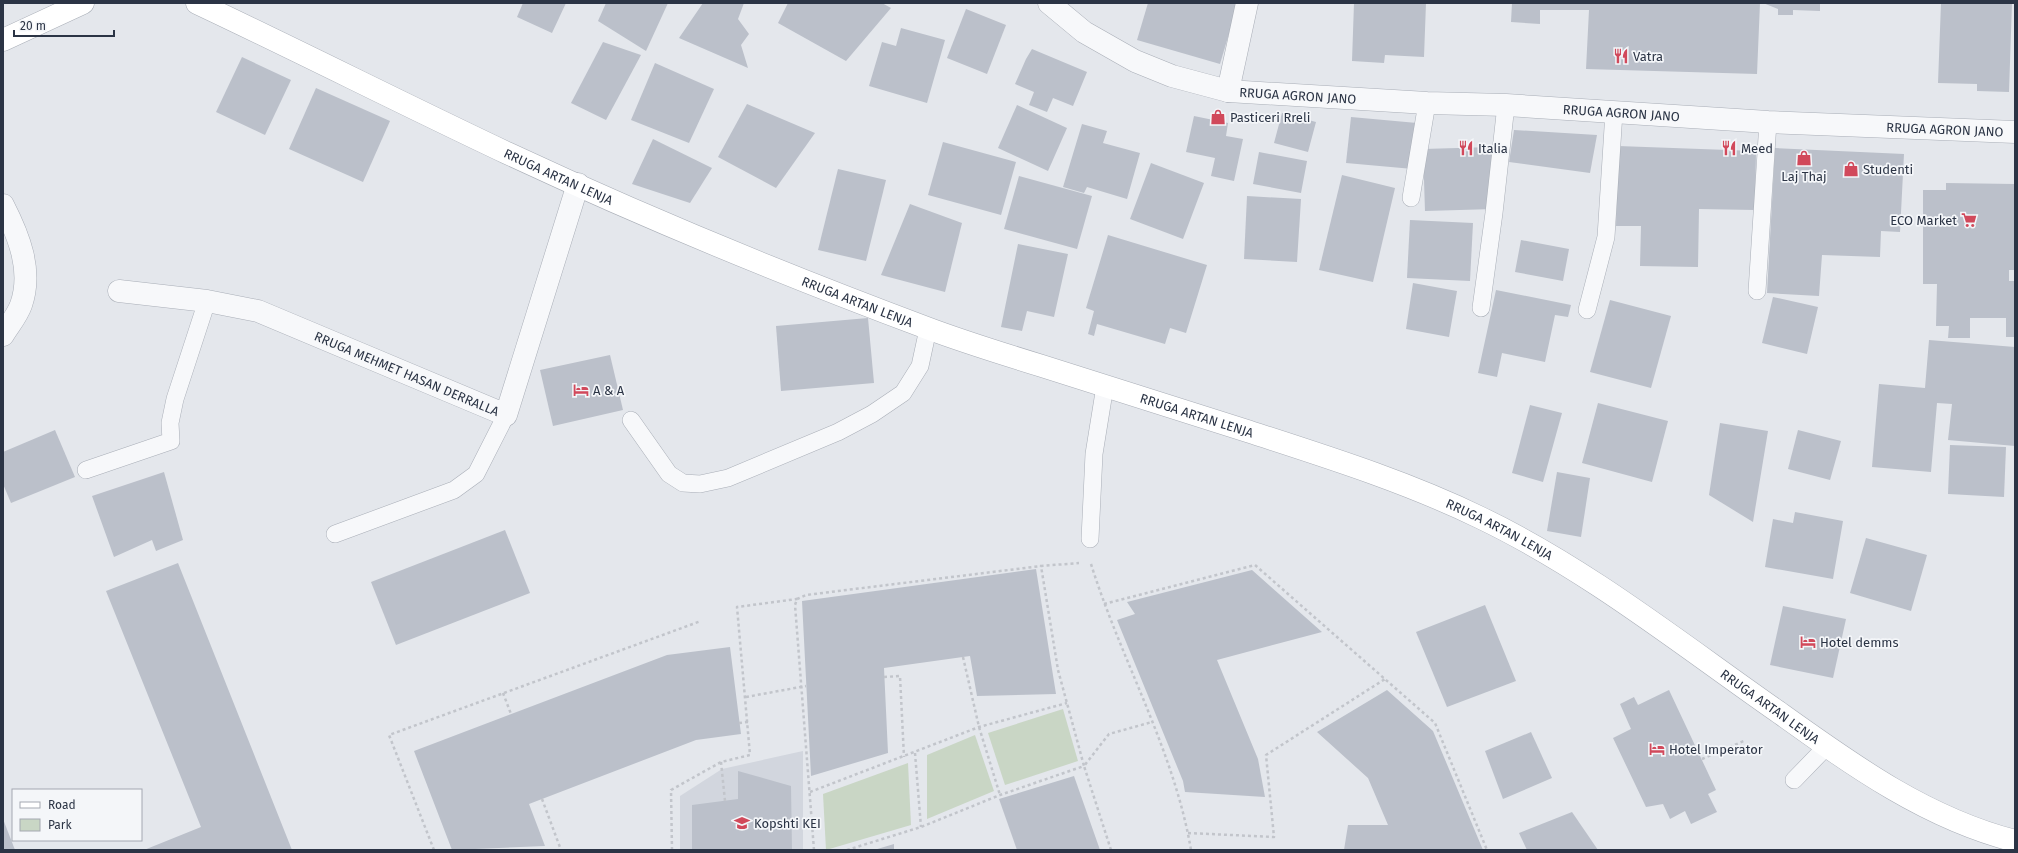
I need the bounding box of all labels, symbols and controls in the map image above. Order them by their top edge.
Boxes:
scale bar [14,12,114,38]
text: 20 m [20,19,46,33]
restaurant icon: Vatra [1612,47,1630,65]
place label: Vatra [1633,49,1663,64]
street label: RRUGA AGRON JANO [1239,84,1357,106]
street label: RRUGA AGRON JANO [1562,101,1680,124]
shop icon: Pasticeri Rreli [1209,108,1227,126]
place label: Pasticeri Rreli [1230,110,1310,125]
street label: RRUGA AGRON JANO [1886,119,2004,139]
restaurant icon: Italia [1457,139,1475,157]
restaurant icon: Meed [1720,139,1738,157]
place label: Italia [1478,141,1508,156]
place label: Meed [1741,141,1773,156]
street label: RRUGA ARTAN LENJA [502,145,616,208]
shop icon: Laj Thaj [1795,149,1813,167]
shop icon: Studenti [1842,160,1860,178]
place label: Studenti [1863,162,1913,177]
place label: Laj Thaj [1781,169,1827,184]
supermarket icon: ECO Market [1960,211,1978,229]
place label: ECO Market [1890,213,1957,228]
street label: RRUGA ARTAN LENJA [800,273,916,330]
street label: RRUGA MEHMET HASAN DERRALLA [312,328,502,419]
hotel icon: A & A [572,381,590,399]
place label: A & A [593,383,625,398]
street label: RRUGA ARTAN LENJA [1138,390,1256,440]
street label: RRUGA ARTAN LENJA [1444,495,1556,563]
hotel icon: Hotel demms [1799,633,1817,651]
place label: Hotel demms [1820,635,1898,650]
street label: RRUGA ARTAN LENJA [1718,666,1823,747]
hotel icon: Hotel Imperator [1648,740,1666,758]
place label: Hotel Imperator [1669,742,1763,757]
legend [12,789,142,841]
text: Road [48,798,76,812]
school or university icon: Kopshti KEI [733,814,751,832]
place label: Kopshti KEI [754,816,821,831]
text: Park [48,818,72,832]

